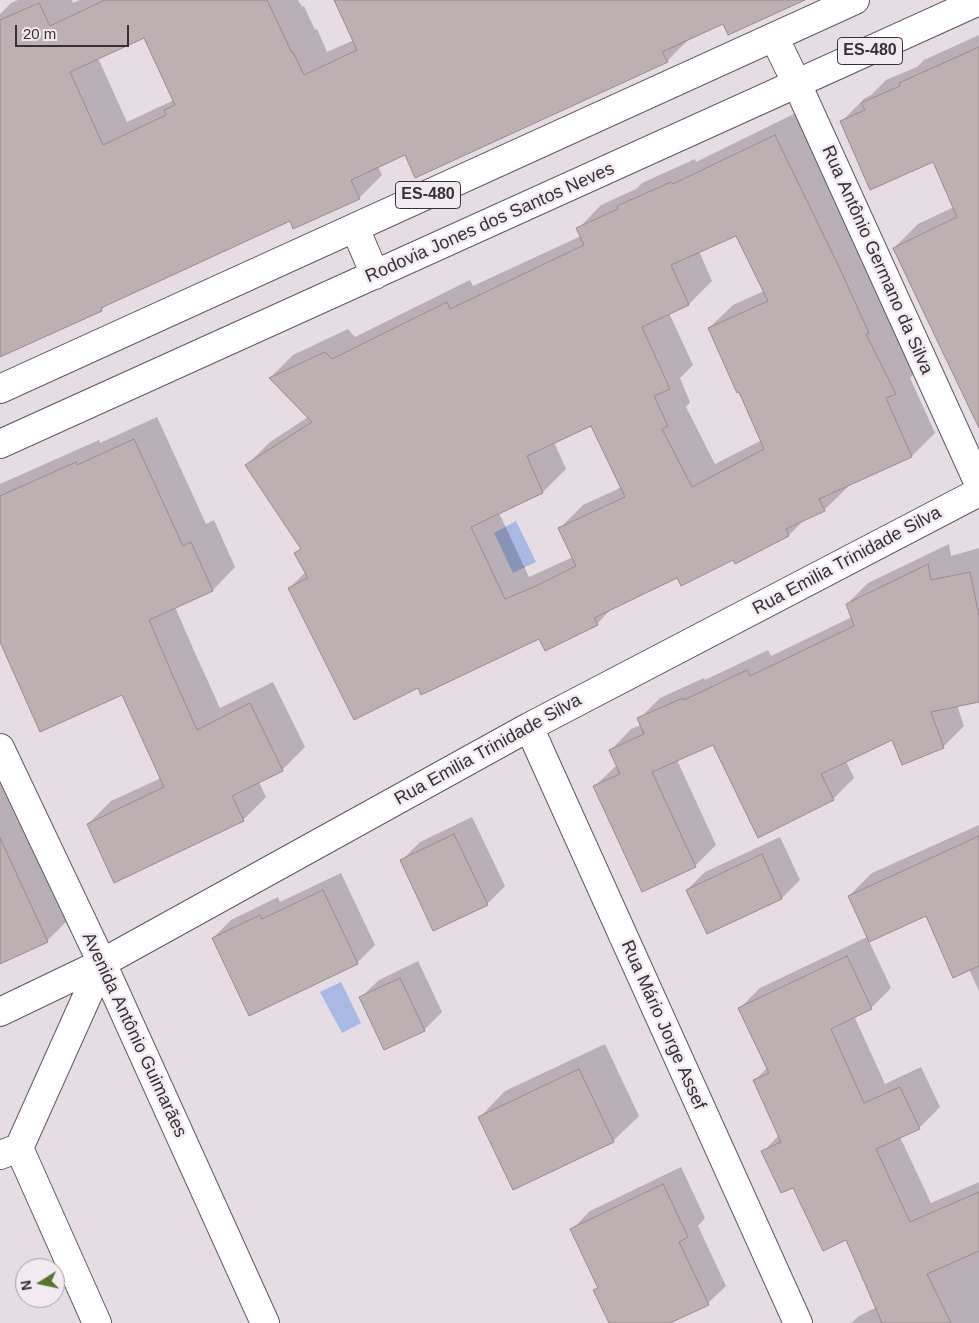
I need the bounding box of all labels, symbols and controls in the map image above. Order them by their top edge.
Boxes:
scale bar [18,15,131,47]
text: 20 m [23,25,56,42]
road number: ES-480 [838,37,902,64]
street label: Rua Antônio Germano da Silva [817,142,937,378]
street label: Rodovia Jones dos Santos Neves [362,158,618,288]
road number: ES-480 [396,182,460,208]
street label: Rua Emilia Trinidade Silva [749,502,945,620]
street label: Rua Emilia Trinidade Silva [391,690,585,810]
street label: Avenida Antônio Guimarães [77,929,191,1141]
street label: Rua Mário Jorge Assef [616,937,710,1113]
north arrow [15,1258,65,1308]
text: N [17,1279,35,1292]

